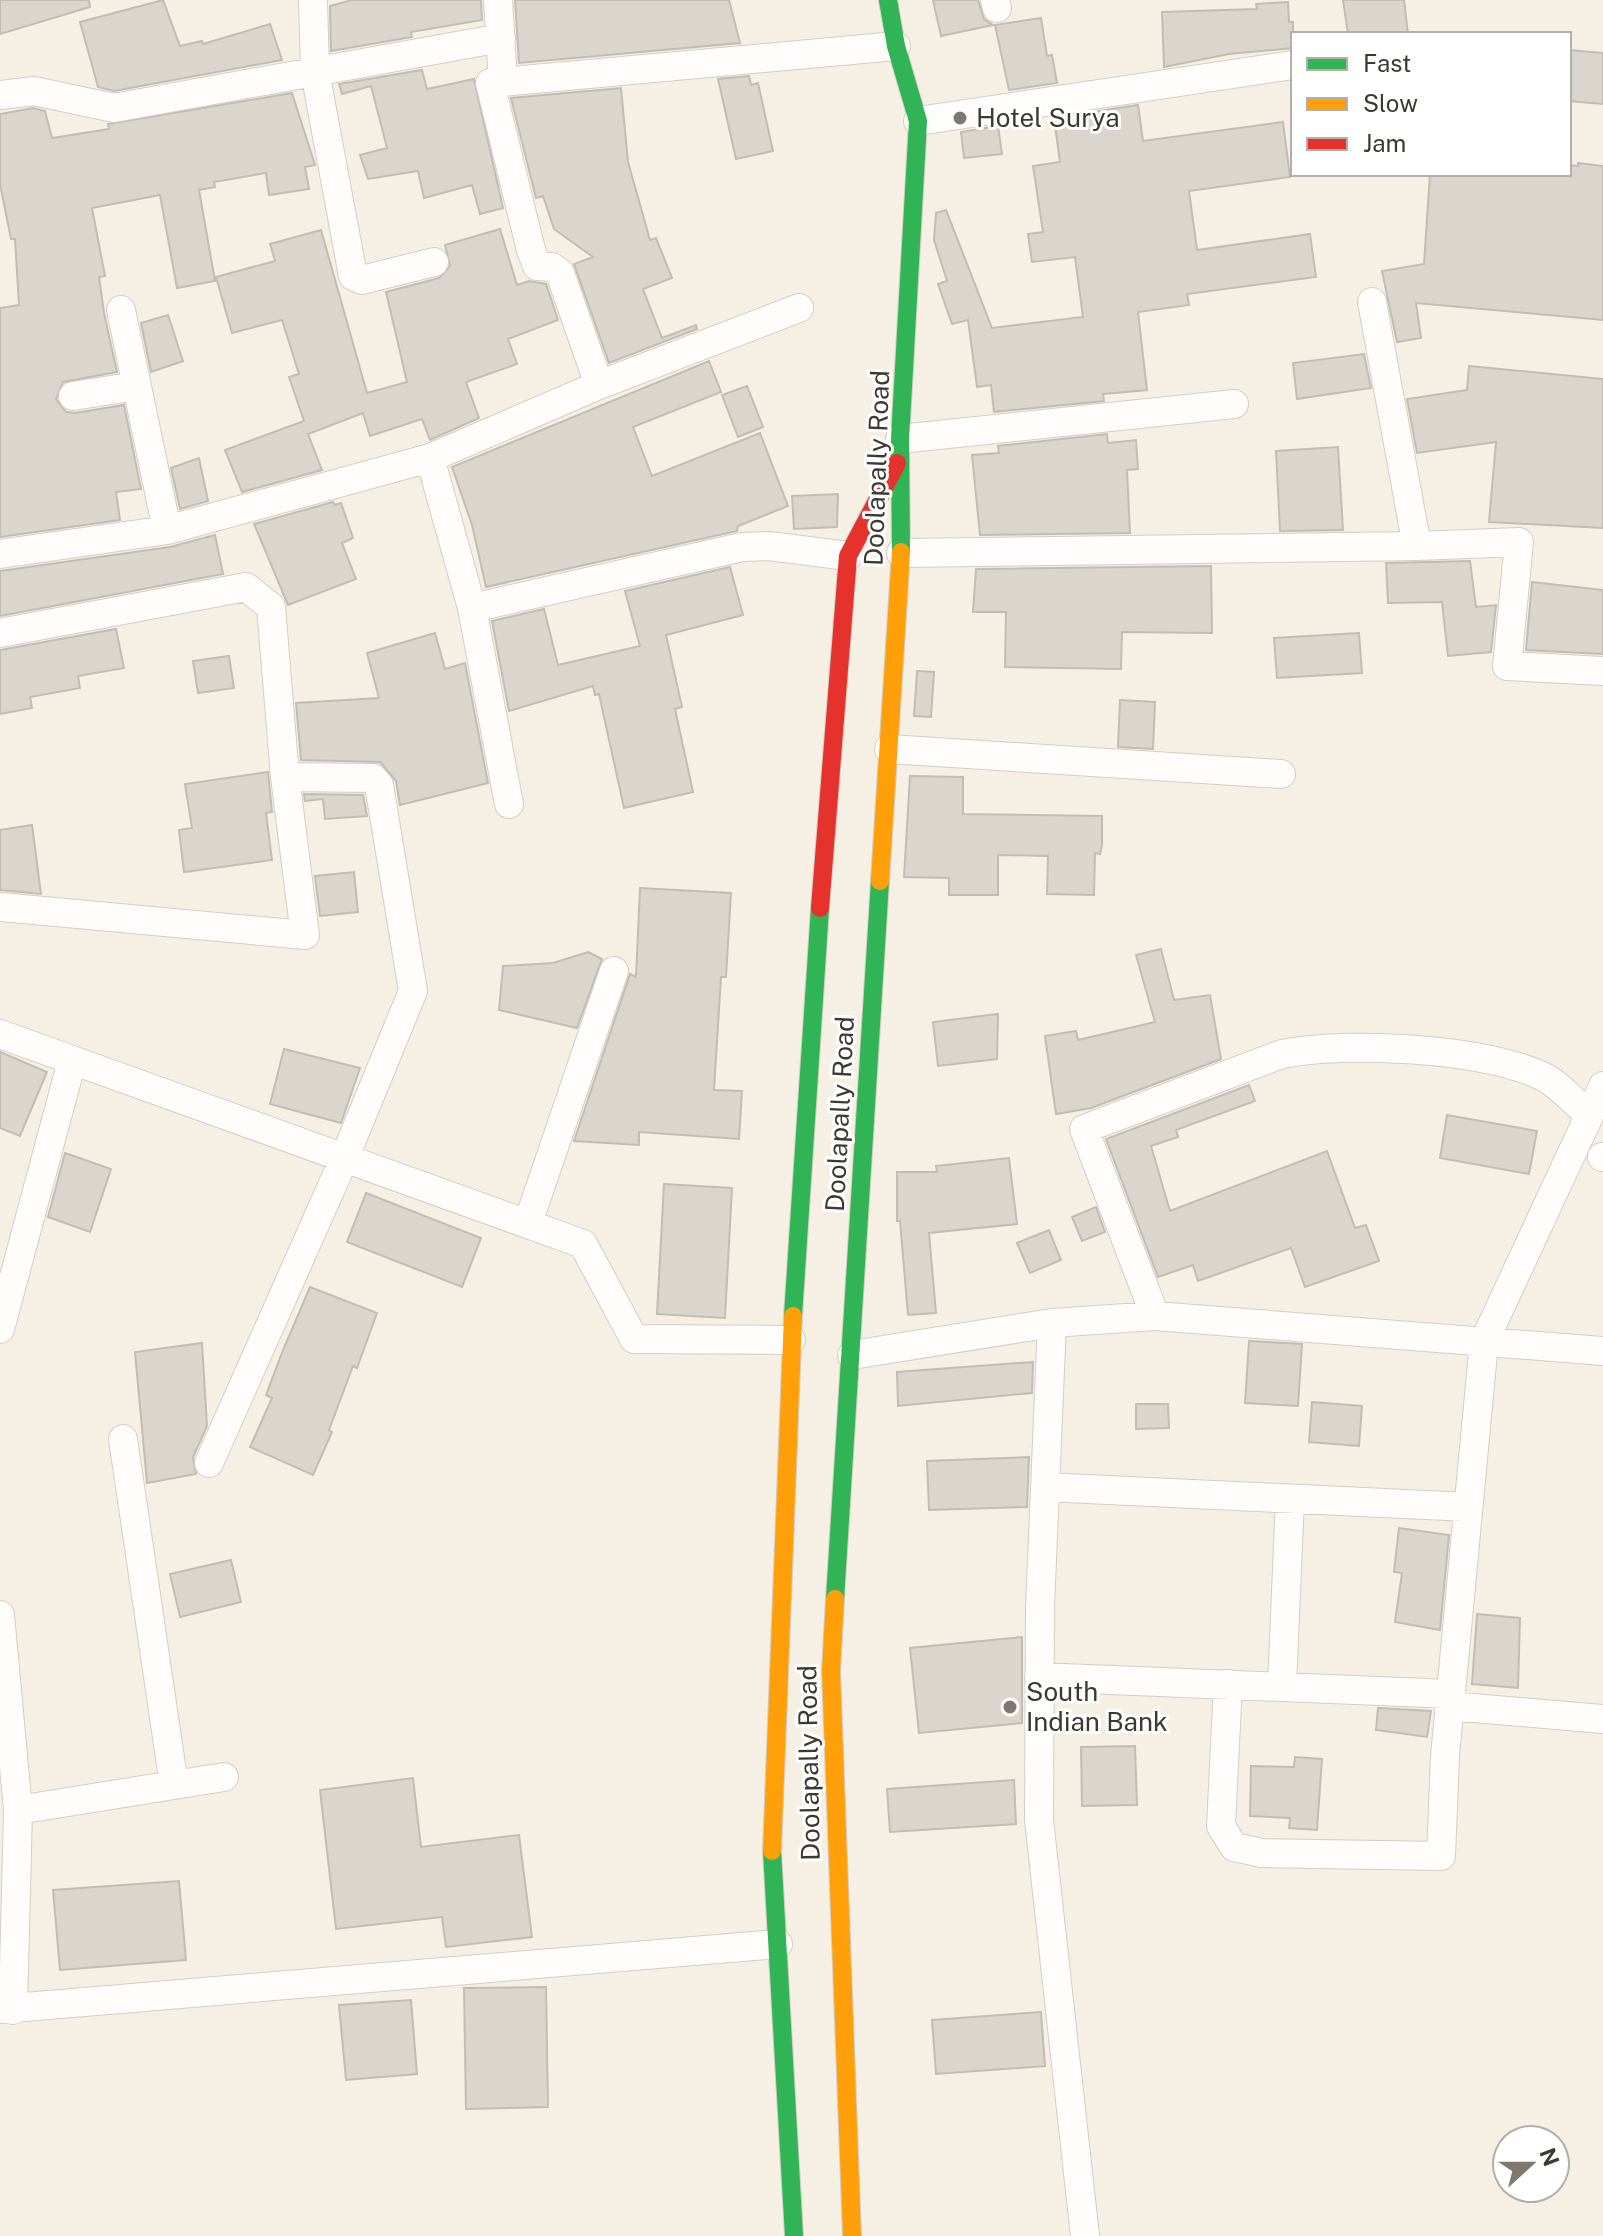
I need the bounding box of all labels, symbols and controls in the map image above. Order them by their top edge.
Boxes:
legend [1291,32,1571,176]
text: Fast [1363,49,1411,77]
text: Slow [1363,89,1418,117]
place label: Hotel Surya [976,102,1120,133]
marker: Hotel Surya [951,109,969,127]
text: Jam [1363,129,1406,157]
street label: Doolapally Road [858,370,895,566]
street label: Doolapally Road [819,1015,860,1213]
street label: Doolapally Road [791,1665,826,1861]
place label: South Indian Bank [1026,1676,1168,1737]
marker: South Indian Bank [1001,1698,1019,1716]
north arrow [1491,2124,1571,2204]
text: N [1534,2144,1565,2170]

